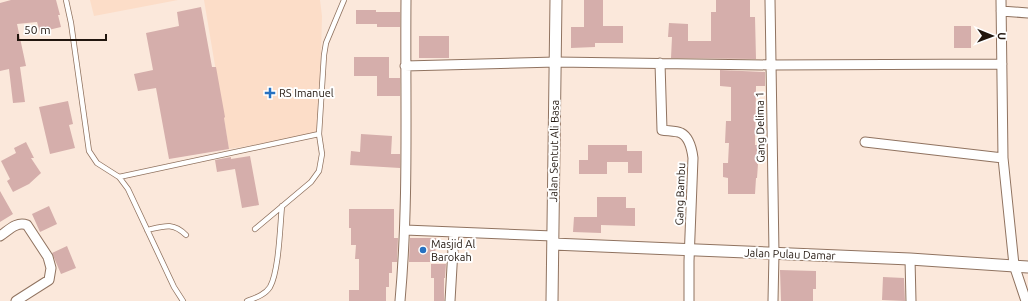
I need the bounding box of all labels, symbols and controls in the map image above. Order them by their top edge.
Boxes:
scale bar [18,16,106,42]
north arrow [972,16,1012,56]
text: 50 m [24,23,51,36]
text: U [996,32,1008,40]
marker: RS Imanuel [264,87,276,99]
place label: RS Imanuel [279,87,334,99]
street label: Gang Delima 1 [753,91,767,163]
street label: Jalan Sentut Ali Basa [547,100,561,202]
street label: Gang Bambu [673,162,687,226]
place label: Masjid Al Barokah [431,238,475,263]
marker: Masjid Al Barokah [418,245,428,255]
street label: Jalan Pulau Damar [744,246,837,262]

